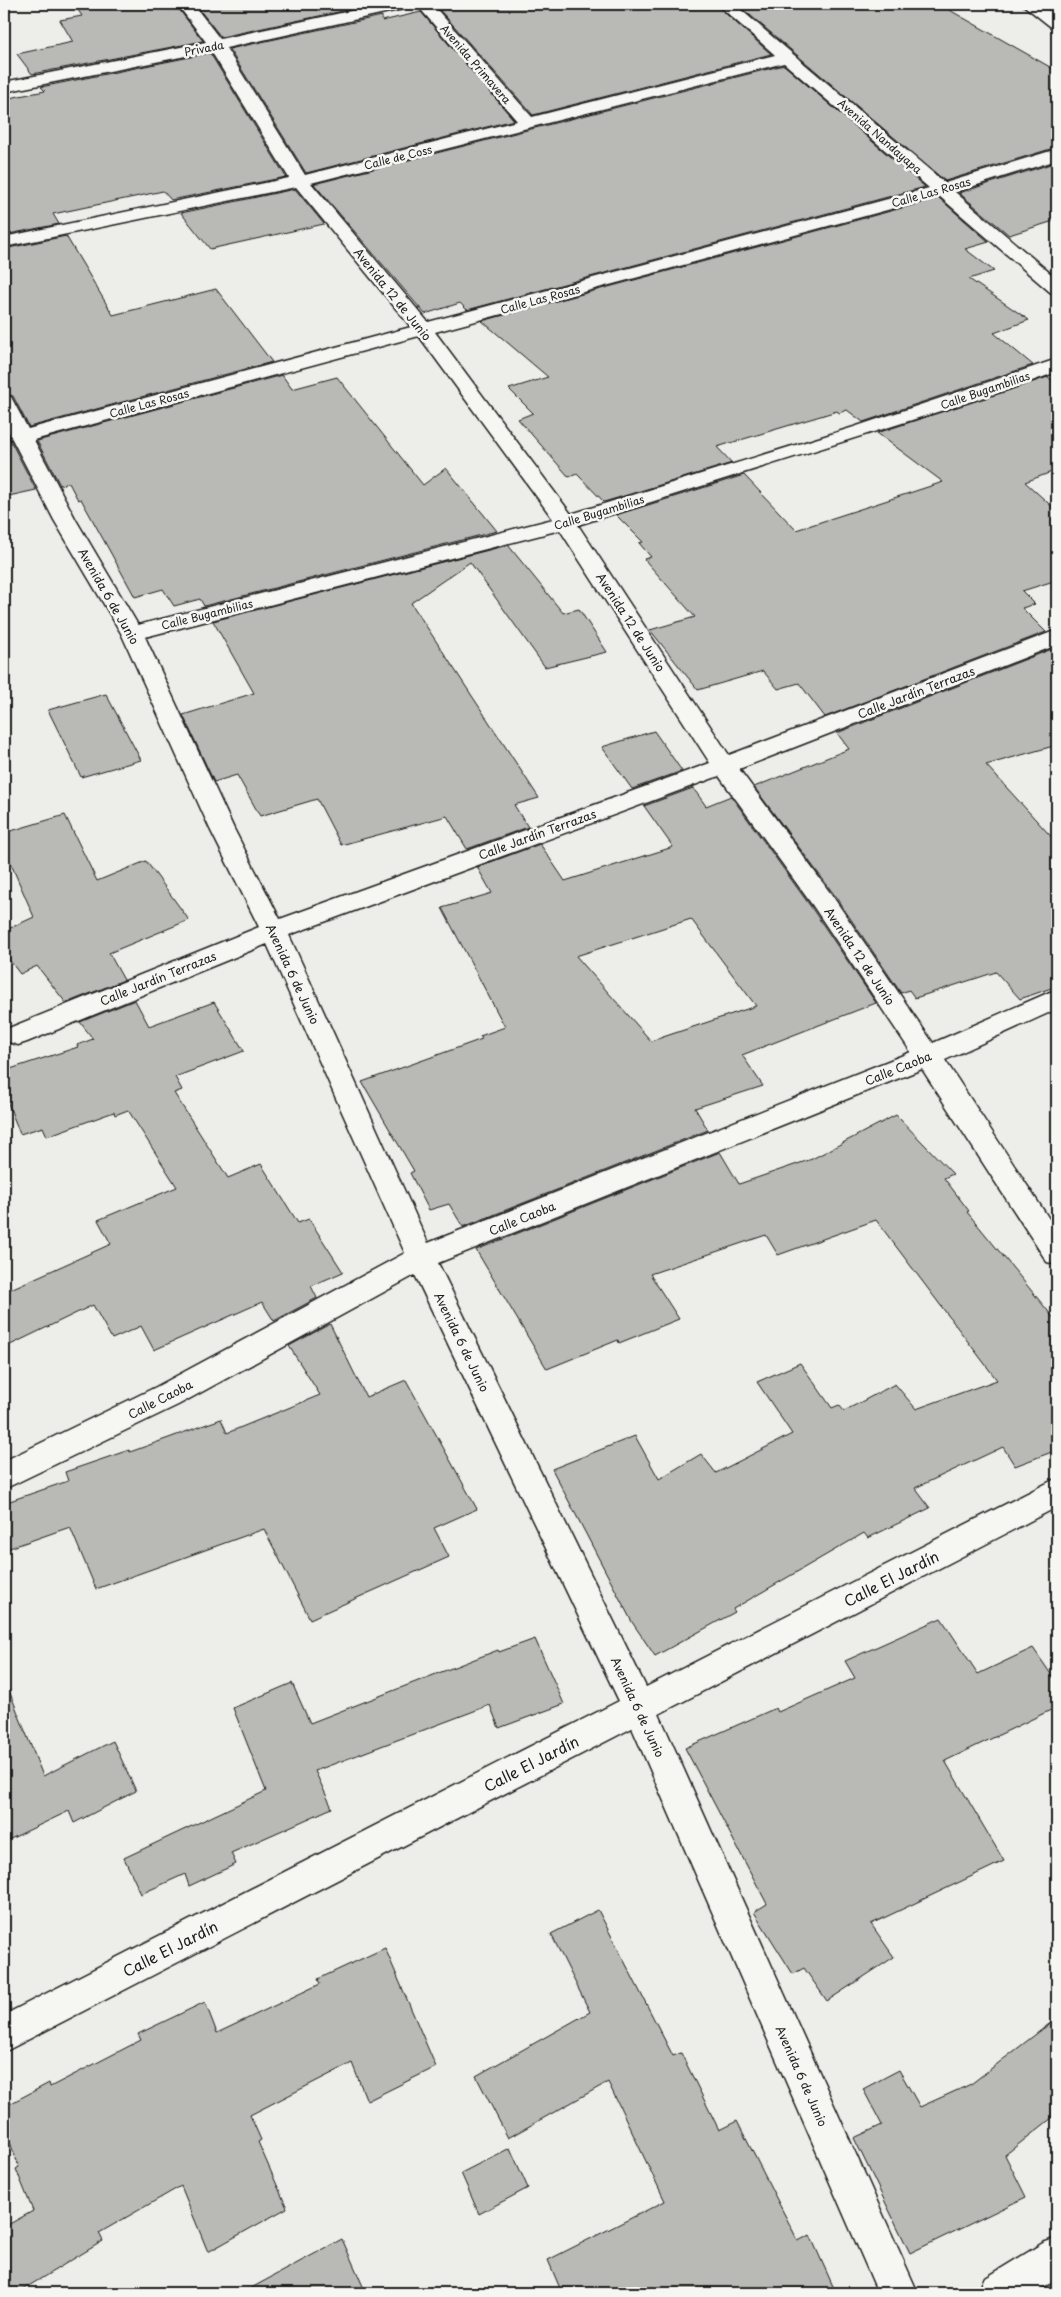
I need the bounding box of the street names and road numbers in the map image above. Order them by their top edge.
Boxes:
street label: Avenida Primavera [437,20,516,108]
street label: Privada [183,36,225,60]
street label: Avenida Nandayapa [834,94,926,178]
street label: Calle de Coss [362,140,434,174]
street label: Calle Las Rosas [889,173,973,211]
street label: Avenida 12 de Junio [350,244,436,345]
street label: Calle Las Rosas [498,280,582,318]
street label: Calle Bugambilias [938,367,1032,413]
street label: Calle Las Rosas [107,384,191,422]
street label: Calle Bugambilias [552,490,646,534]
street label: Avenida 6 de Junio [74,544,144,648]
street label: Avenida 12 de Junio [592,569,670,675]
street label: Calle Bugambilias [159,594,255,634]
street label: Calle Jardín Terrazas [855,661,978,723]
street label: Calle Jardín Terrazas [476,804,599,864]
street label: Avenida 12 de Junio [820,903,900,1009]
street label: Avenida 6 de Junio [262,921,324,1027]
street label: Calle Jardín Terrazas [97,946,219,1010]
street label: Calle Caoba [862,1046,935,1090]
street label: Calle Caoba [486,1196,559,1240]
street label: Avenida 6 de Junio [430,1289,494,1395]
street label: Calle Caoba [125,1375,196,1423]
street label: Calle El Jardín [839,1544,943,1612]
street label: Avenida 6 de Junio [607,1654,669,1760]
street label: Calle El Jardín [479,1729,583,1797]
street label: Calle El Jardín [118,1914,222,1982]
street label: Avenida 6 de Junio [772,2023,832,2130]

